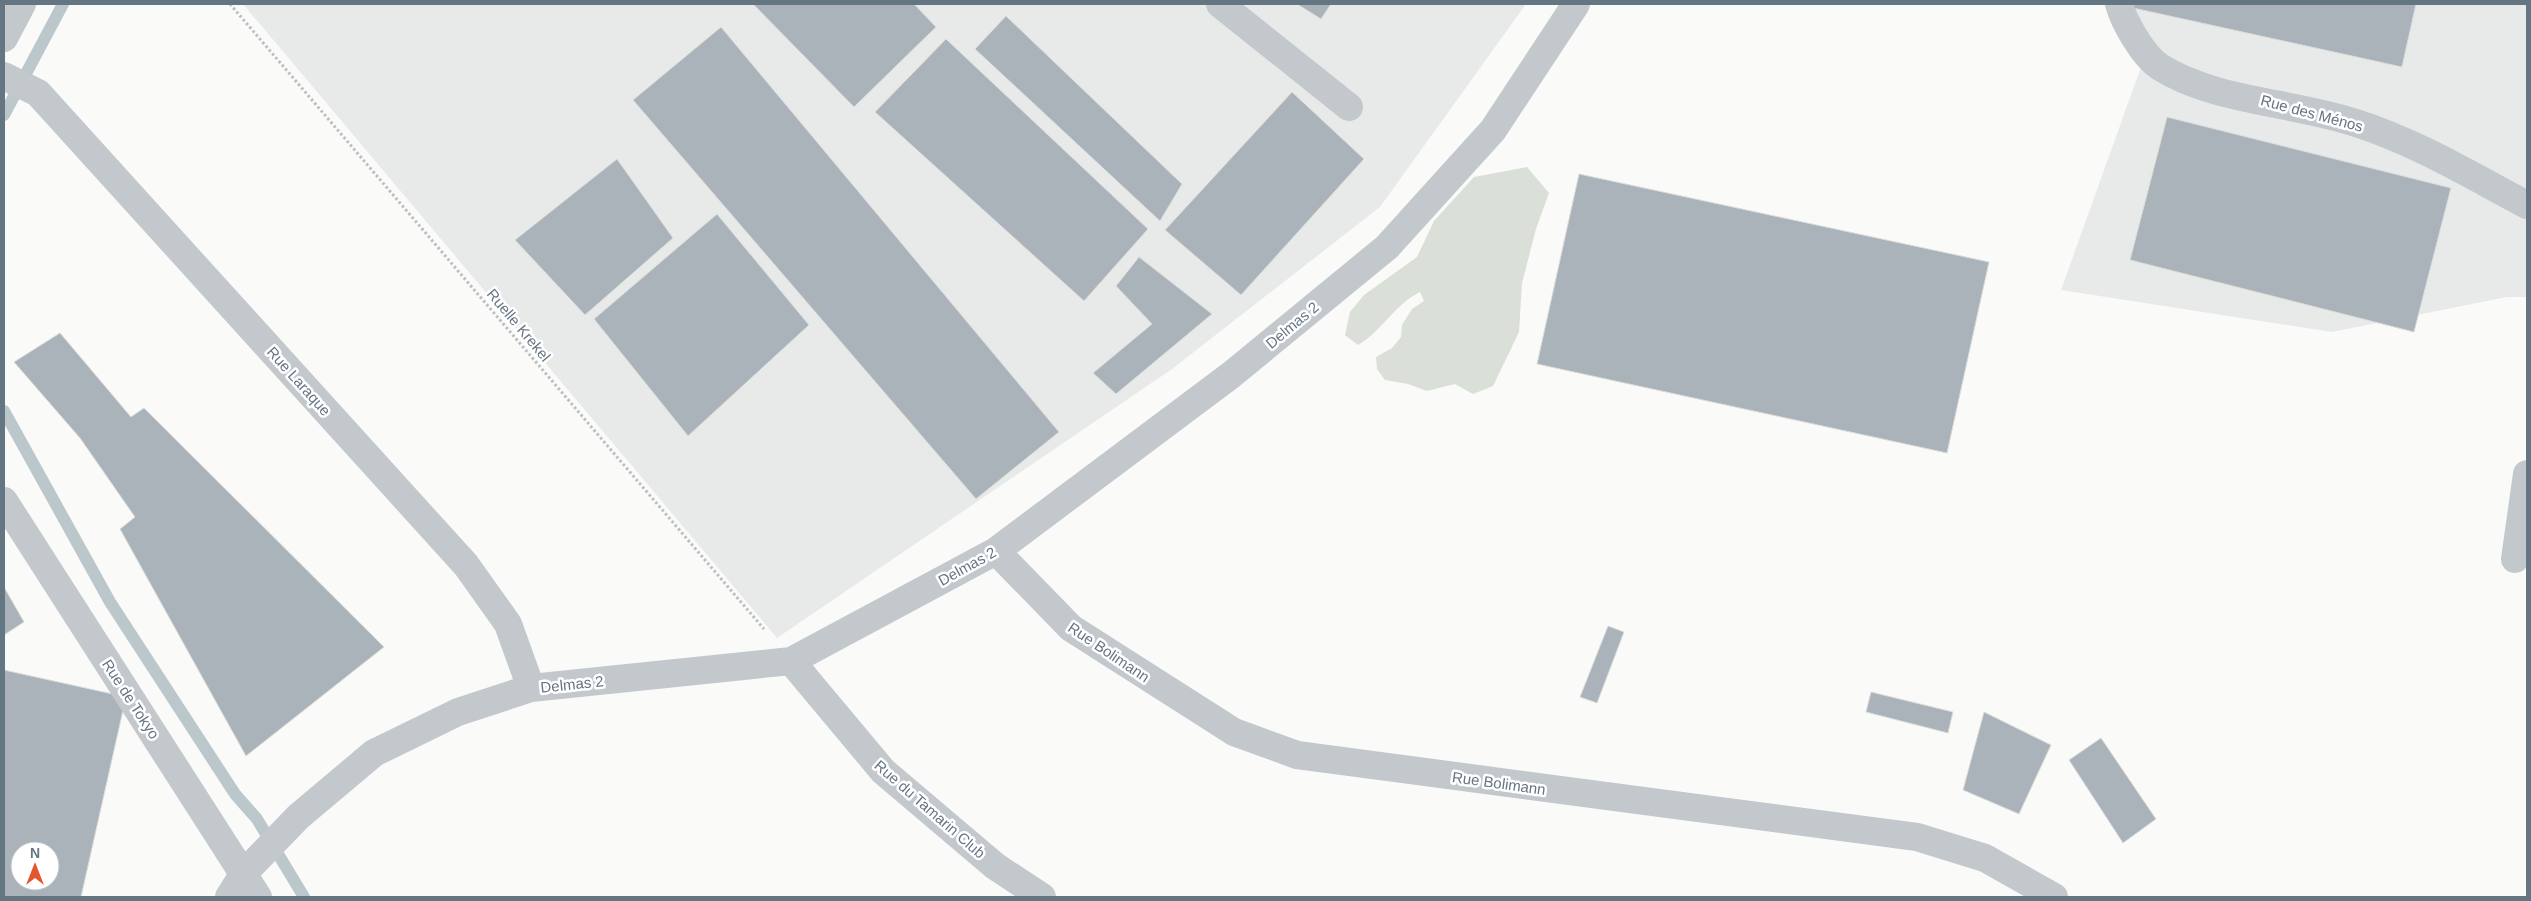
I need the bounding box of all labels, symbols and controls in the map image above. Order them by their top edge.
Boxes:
street label: Rue des Ménos [2259,91,2365,135]
street label: Ruelle Krekel [484,285,554,365]
street label: Delmas 2 [1262,298,1322,352]
street label: Rue Laraque [264,343,334,419]
street label: Delmas 2 [935,543,999,589]
street label: Rue Bolimann [1065,619,1153,685]
street label: Rue de Tokyo [99,656,163,742]
street label: Delmas 2 [540,672,604,696]
street label: Rue du Tamarin Club [871,756,989,862]
street label: Rue Bolimann [1451,768,1547,798]
north arrow [10,841,60,891]
text: N [30,845,40,861]

